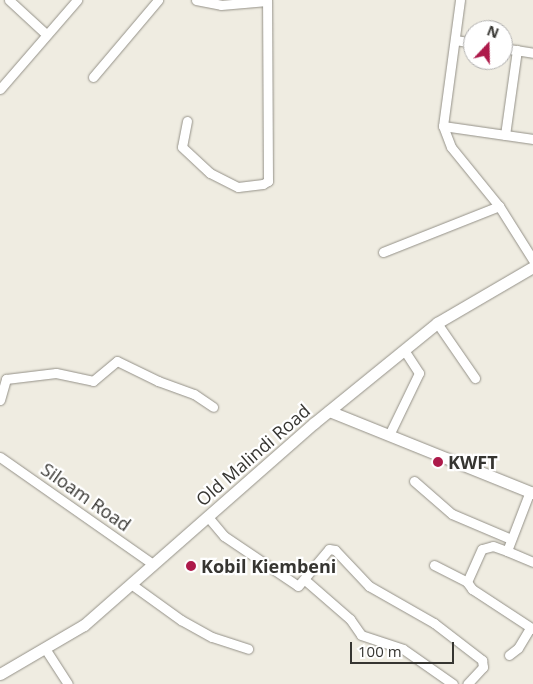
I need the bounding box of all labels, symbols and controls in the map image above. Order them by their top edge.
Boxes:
north arrow [463,20,513,70]
text: N [484,21,502,42]
street label: Old Malindi Road [192,400,314,510]
place label: KWFT [448,451,498,473]
marker: KWFT [432,456,444,468]
street label: Siloam Road [37,458,135,536]
place label: Kobil Kiembeni [201,555,336,577]
marker: Kobil Kiembeni [185,560,197,572]
scale bar [353,632,457,664]
text: 100 m [358,641,402,661]

